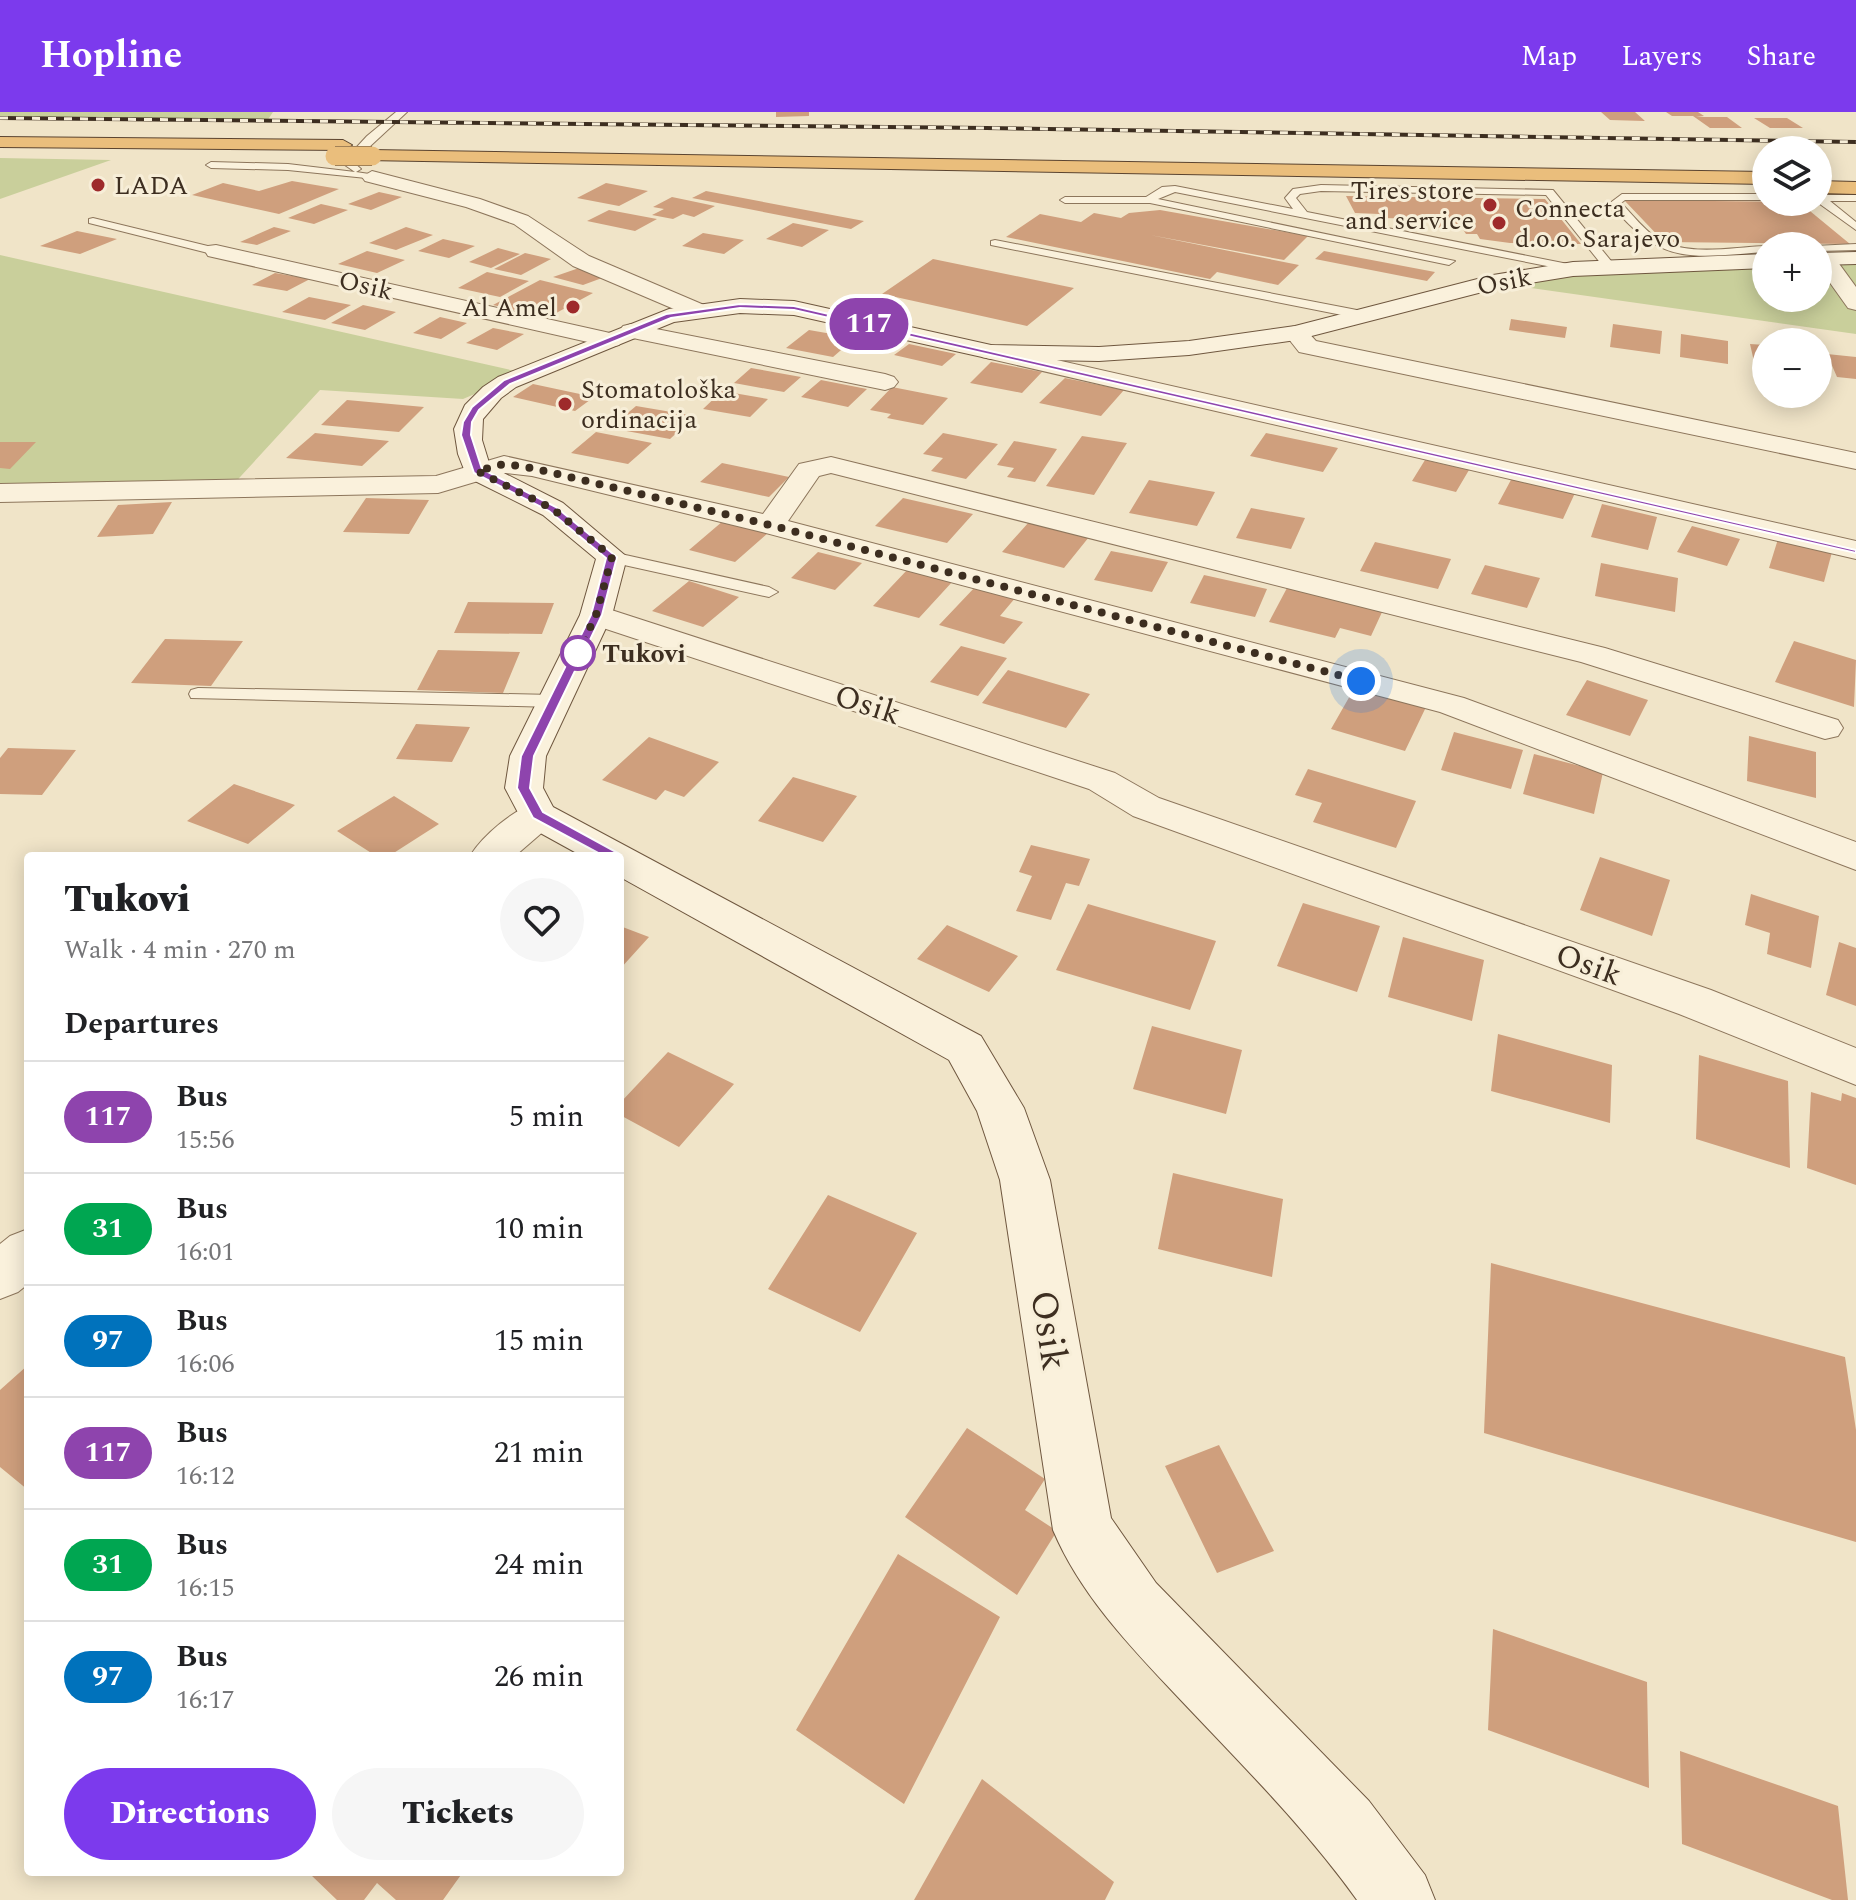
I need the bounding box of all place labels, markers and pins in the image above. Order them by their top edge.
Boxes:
place label: LADA [114,166,188,206]
place label: Tires store and service [1345,171,1474,241]
marker: LADA [89,176,107,194]
place label: Connecta d.o.o. Sarajevo [1515,189,1680,259]
marker: Tires store and service [1481,196,1499,214]
marker: Connecta d.o.o. Sarajevo [1490,214,1508,232]
place label: Al Amel [462,288,557,328]
marker: Al Amel [564,298,582,316]
place label: Stomatološka ordinacija [581,370,737,440]
marker: Stomatološka ordinacija [556,395,574,413]
place label: Tukovi [602,634,686,674]
marker: Tukovi [561,636,595,670]

